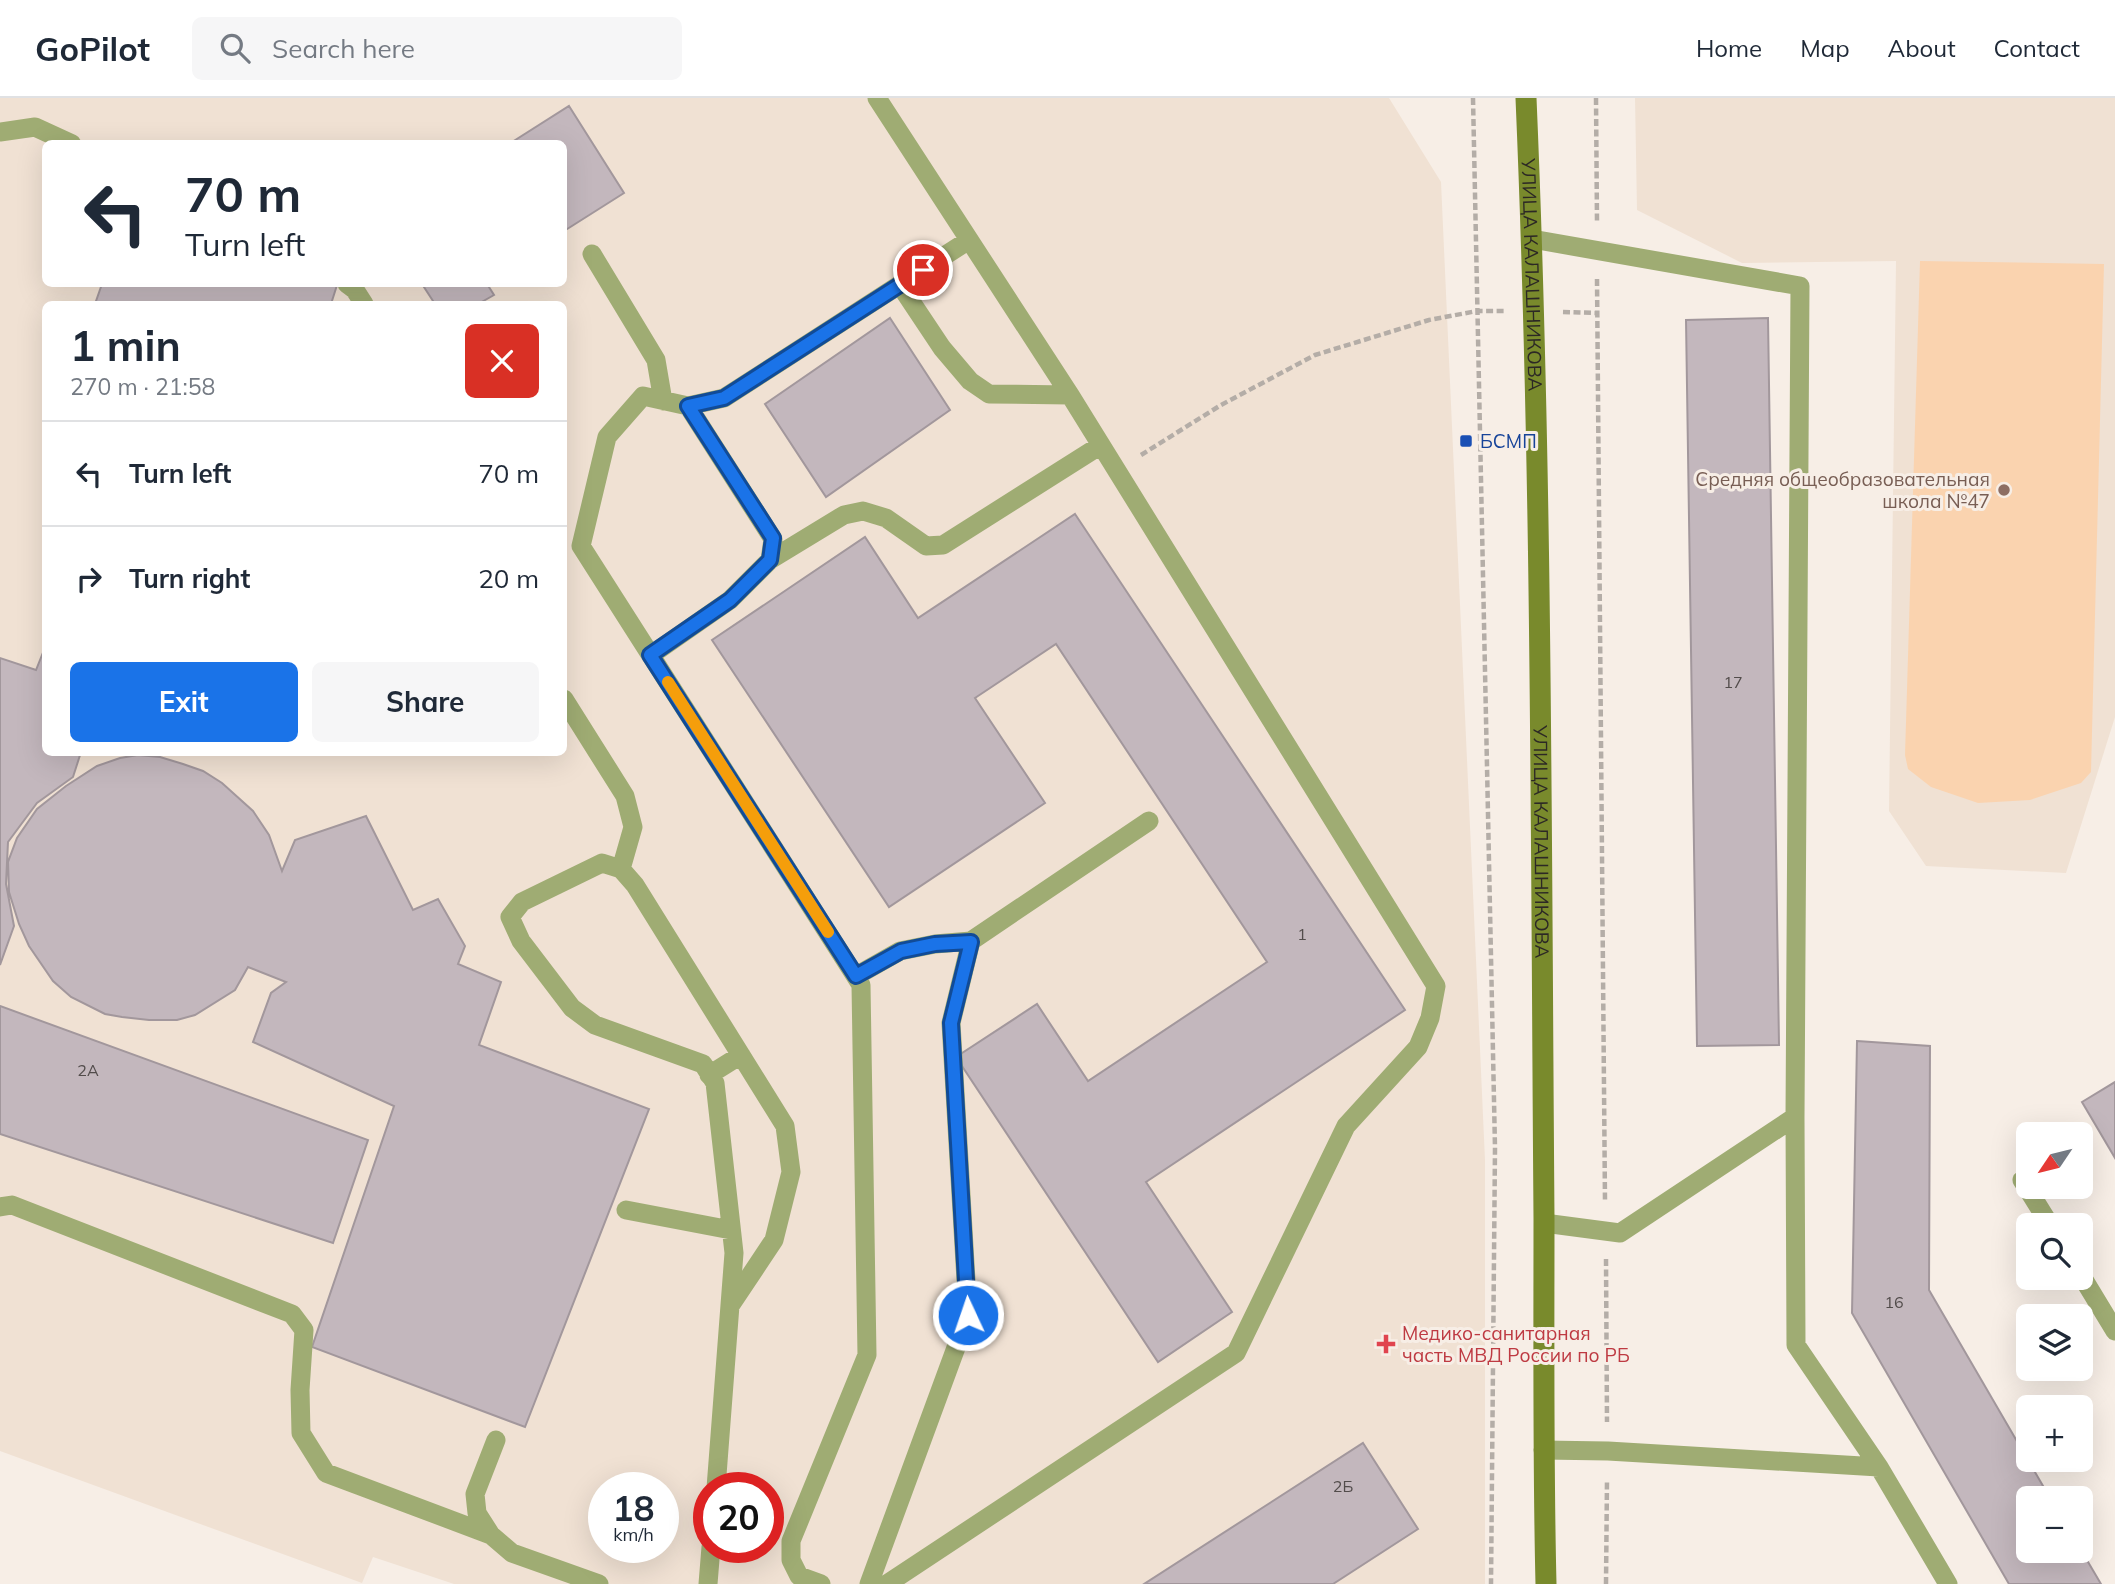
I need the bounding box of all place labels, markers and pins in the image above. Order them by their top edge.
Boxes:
pin [893,240,953,300]
place label: БСМП [1480,429,1537,453]
marker: БСМП [1458,433,1474,449]
place label: Средняя общеобразовательная школа №47 [1695,467,1990,513]
marker: Средняя общеобразовательная школа №47 [1996,482,2012,498]
place label: Медико-санитарная часть МВД России по РБ [1402,1321,1630,1367]
marker: Медико-санитарная часть МВД России по РБ [1376,1334,1396,1354]

